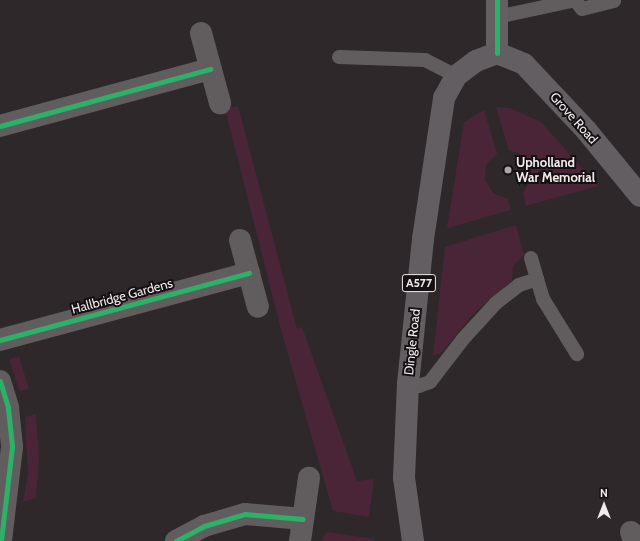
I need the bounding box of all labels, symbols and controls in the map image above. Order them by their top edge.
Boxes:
street label: Grove Road [547,89,601,147]
place label: Upholland War Memorial [516,155,595,186]
marker: Upholland War Memorial [503,165,513,175]
road number: A577 [401,273,437,293]
street label: Hallbridge Gardens [70,275,174,317]
street label: Dingle Road [401,308,423,376]
north arrow [584,485,624,525]
text: N [600,486,608,500]

